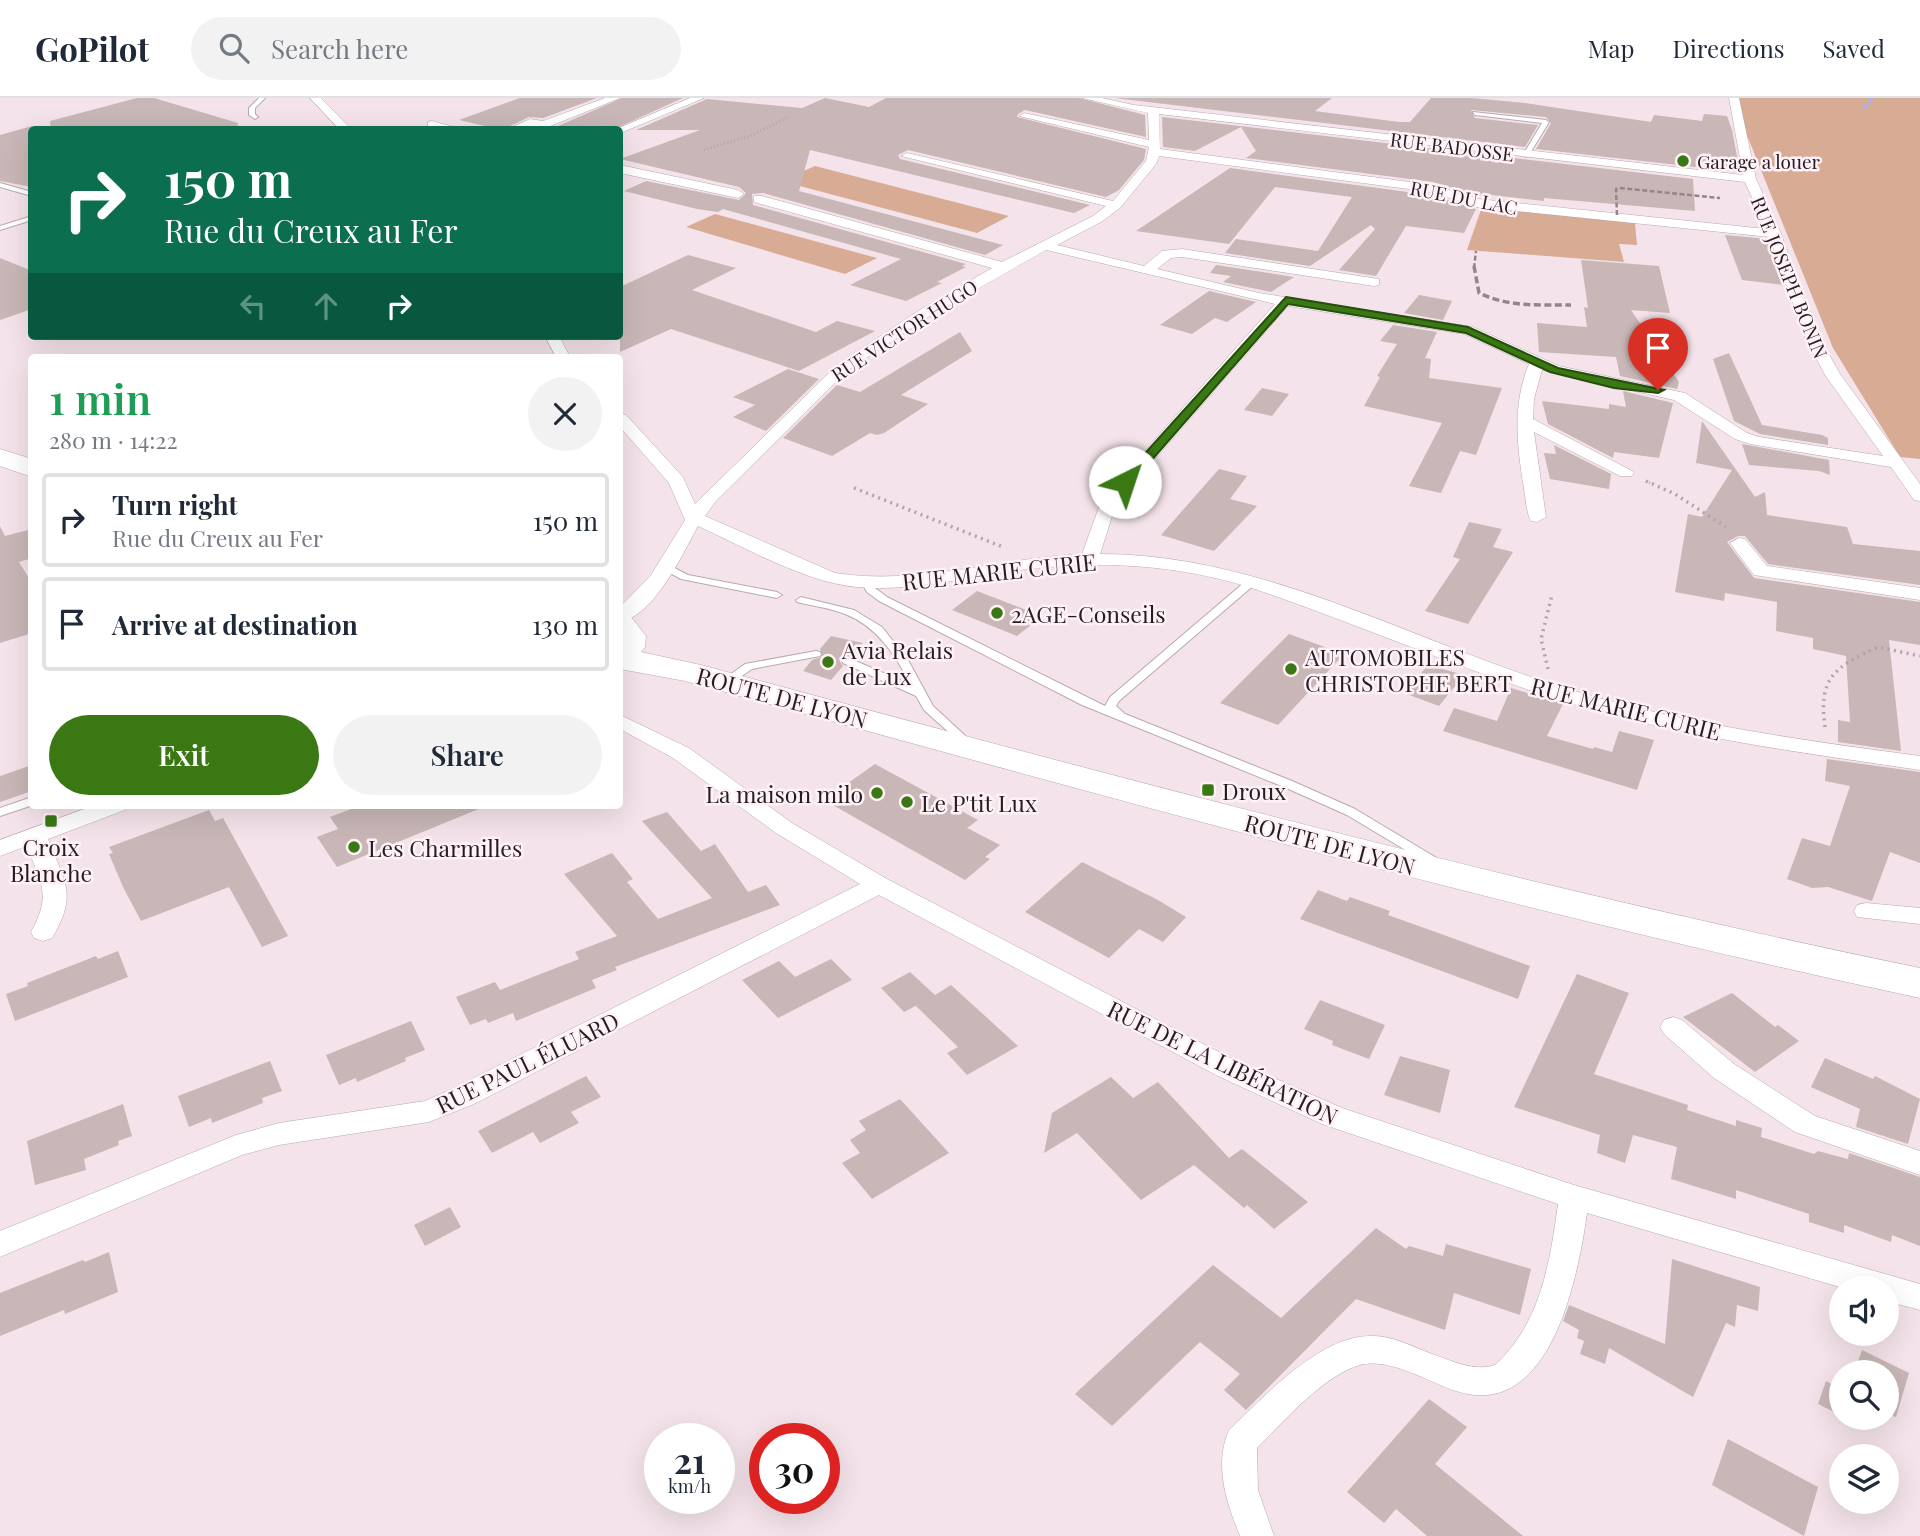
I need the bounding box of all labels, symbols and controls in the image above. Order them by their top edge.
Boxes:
search box [191,17,681,80]
text: GoPilot [35,26,149,70]
icon: search [215,29,253,67]
text: Search here [271,31,408,66]
text: Map [1588,32,1634,64]
text: Directions [1672,32,1785,64]
text: Saved [1823,32,1885,64]
street label: RUE BADOSSE [1389,126,1515,166]
text: 150 m [164,145,292,210]
place label: Garage a louer [1697,148,1821,174]
marker: Garage a louer [1675,153,1691,169]
icon: right [49,154,140,245]
street label: RUE DU LAC [1408,174,1520,220]
street label: RUE JOSEPH BONIN [1746,192,1834,362]
text: Rue du Creux au Fer [164,208,458,251]
street label: RUE VICTOR HUGO [826,273,982,387]
icon: left [234,287,272,325]
icon: ahead [307,287,345,325]
icon: right [380,287,418,325]
pin [1628,318,1688,390]
icon: arrive [1639,329,1677,367]
text: 1 min [49,370,151,426]
button: close [528,377,602,451]
text: 280 m · 14:22 [49,424,177,455]
position arrow [1088,445,1162,519]
text: Turn right [112,487,238,522]
icon: right [53,501,91,539]
text: 150 m [533,503,598,538]
text: Rue du Creux au Fer [112,522,323,553]
street label: RUE MARIE CURIE [900,545,1098,597]
place label: 2AGE-Conseils [1011,598,1166,629]
icon: arrive [53,605,91,643]
marker: 2AGE-Conseils [989,605,1005,621]
text: Arrive at destination [112,607,358,642]
text: 130 m [532,607,598,642]
place label: Avia Relais de Lux [841,634,953,691]
place label: AUTOMOBILES CHRISTOPHE BERT [1304,641,1512,698]
marker: Avia Relais de Lux [820,654,836,670]
street label: ROUTE DE LYON [693,659,871,735]
marker: AUTOMOBILES CHRISTOPHE BERT [1283,661,1299,677]
street label: RUE MARIE CURIE [1528,669,1724,747]
button: Exit [49,715,319,795]
button: Share [333,715,602,795]
place label: Droux [1222,775,1286,806]
place label: La maison milo [705,778,863,809]
marker: Droux [1200,782,1216,798]
marker: La maison milo [869,785,885,801]
place label: Le P'tit Lux [921,787,1037,818]
marker: Le P'tit Lux [899,794,915,810]
street label: ROUTE DE LYON [1241,806,1419,882]
marker: Croix Blanche [43,813,59,829]
place label: Croix Blanche [10,831,92,888]
place label: Les Charmilles [368,832,522,863]
marker: Les Charmilles [346,839,362,855]
street label: RUE DE LA LIBÉRATION [1103,993,1343,1131]
street label: RUE PAUL ÉLUARD [430,1004,624,1120]
map controls [1829,1276,1899,1514]
button: sound [1829,1276,1899,1346]
button: search [1829,1360,1899,1430]
speed limit sign: 30 [749,1423,840,1514]
text: 21 [674,1436,705,1483]
button: layers [1829,1444,1899,1514]
text: km/h [668,1474,711,1498]

